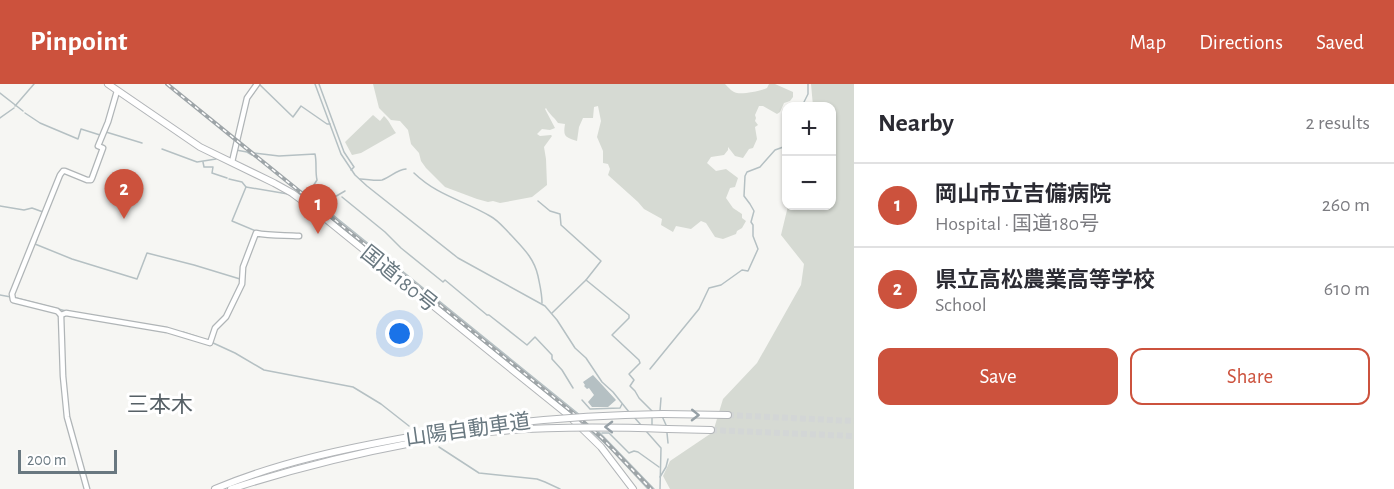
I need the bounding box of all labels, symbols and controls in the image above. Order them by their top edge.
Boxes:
text: Pinpoint [30,28,128,56]
text: Map [1130,32,1166,53]
text: Directions [1199,32,1283,53]
text: Saved [1316,32,1364,53]
map controls [782,102,836,210]
button: + [782,102,836,156]
text: Nearby [878,110,954,136]
text: 2 results [1306,113,1370,133]
button: − [782,156,836,210]
pin: 2 [104,170,144,219]
text: 岡山市立吉備病院 [935,183,1111,205]
pin: 1 [298,184,338,234]
text: 1 [894,195,901,215]
text: 260 m [1322,195,1370,215]
text: Hospital · 国道180号 [935,214,1099,234]
street label: 国道180号 [357,241,442,316]
text: 県立高松農業高等学校 [935,269,1155,291]
text: 2 [893,279,902,299]
text: 610 m [1324,279,1370,299]
text: School [935,295,987,315]
your location [385,319,414,348]
button: Save [878,348,1118,405]
button: Share [1130,348,1370,405]
district label: 三本木 [127,393,193,416]
one-way arrow [691,408,700,421]
street label: 山陽自動車道 [404,410,532,449]
one-way arrow [605,421,614,433]
scale bar [18,447,117,474]
text: 200 m [27,452,67,468]

